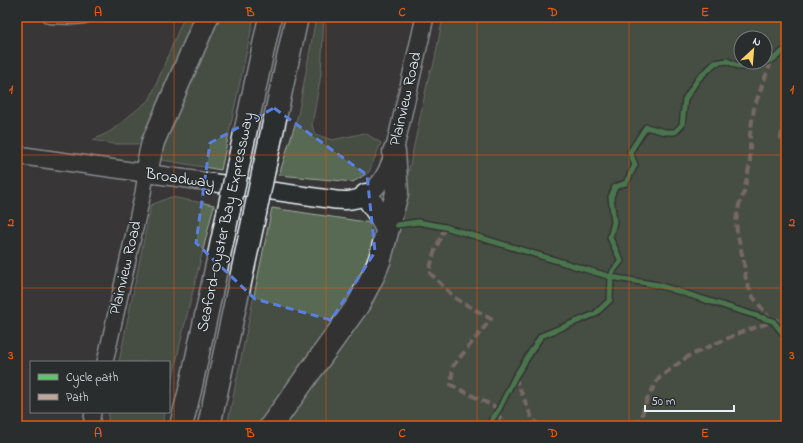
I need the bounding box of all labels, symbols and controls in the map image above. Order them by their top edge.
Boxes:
text: A [94,3,102,22]
text: B [245,3,255,22]
text: C [398,3,406,22]
text: D [547,3,558,22]
text: E [701,3,709,22]
north arrow [733,30,773,70]
text: N [750,33,764,51]
street label: Plainview Road [384,50,428,148]
text: 1 [9,80,14,99]
text: 1 [790,80,795,99]
street label: Seaford-Oyster Bay Expressway [191,110,261,334]
street label: Broadway [143,162,216,196]
text: 2 [7,213,15,232]
text: 2 [788,213,796,232]
street label: Plainview Road [104,219,148,317]
text: 3 [7,346,14,365]
text: 3 [788,346,795,365]
legend [30,361,170,413]
text: Cycle path [66,369,118,388]
scale bar [645,387,734,413]
text: Path [66,389,89,407]
text: 50 m [651,393,675,411]
text: A [94,424,102,443]
text: B [245,424,255,443]
text: C [398,424,406,443]
text: D [547,424,558,443]
text: E [701,424,709,443]

